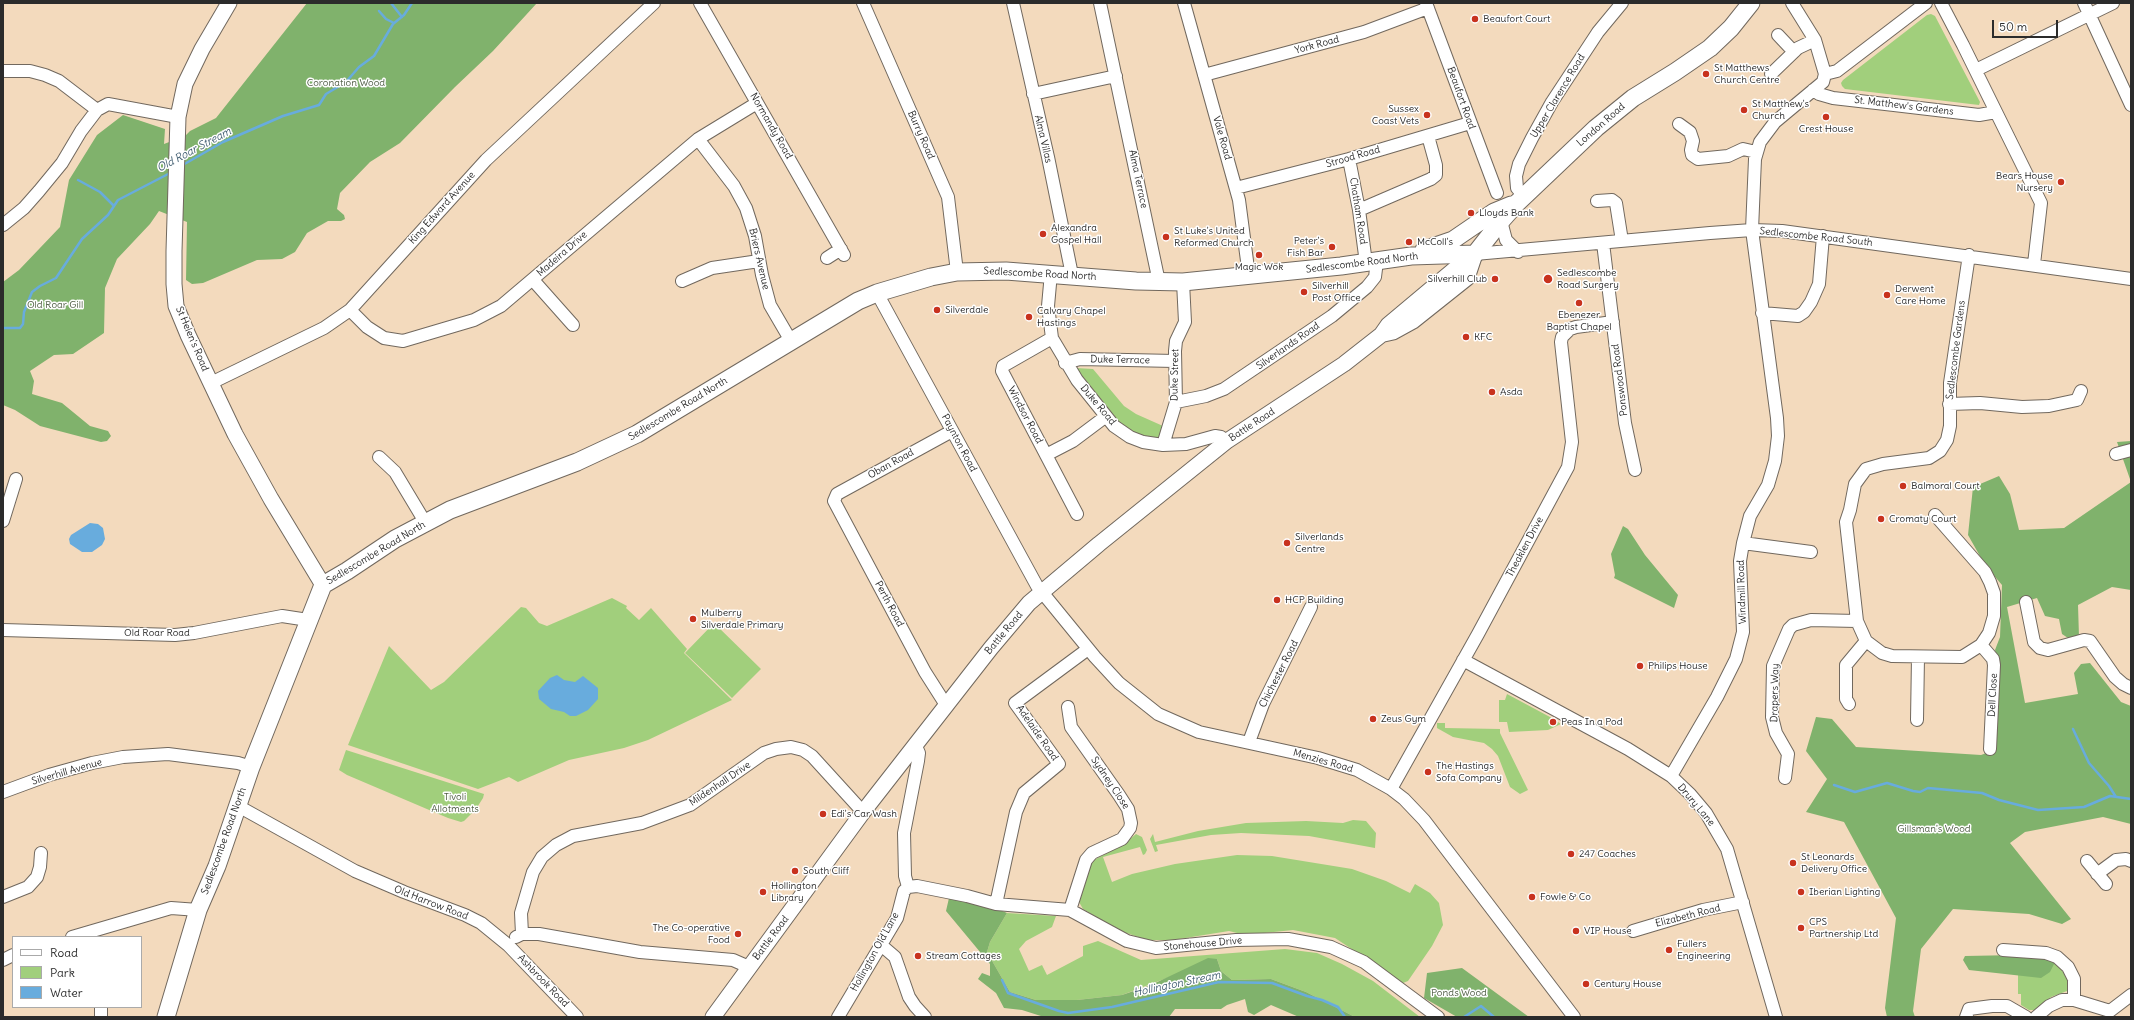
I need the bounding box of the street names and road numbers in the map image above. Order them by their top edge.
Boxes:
street label: York Road [1293,33,1341,57]
street label: Upper Clarence Road [1528,52,1588,140]
street label: Beaufort Road [1444,65,1478,131]
street label: Normandy Road [747,91,795,161]
street label: St. Matthew's Gardens [1854,94,1954,118]
street label: London Road [1574,101,1628,149]
street label: Burry Road [905,109,937,161]
street label: Alma Villas [1032,114,1054,164]
street label: Vale Road [1210,115,1234,161]
street label: Strood Road [1325,144,1381,170]
street label: Alma Terrace [1126,149,1150,209]
street label: King Edward Avenue [406,169,478,247]
street label: Chatham Road [1347,177,1369,245]
street label: Sedlescombe Road South [1759,225,1873,249]
street label: Briers Avenue [746,227,772,291]
street label: Madeira Drive [534,229,590,279]
street label: Sedlescombe Road North [1305,250,1419,276]
street label: Sedlescombe Road North [983,265,1097,283]
street label: Sedlescombe Gardens [1944,300,1968,400]
street label: St Helen's Road [173,305,211,373]
street label: Silverlands Road [1254,320,1322,372]
street label: Ponswood Road [1610,343,1630,417]
street label: Duke Street [1169,349,1181,401]
street label: Duke Terrace [1090,353,1150,367]
street label: Sedlescombe Road North [626,375,730,443]
street label: Duke Road [1078,382,1118,428]
street label: Windsor Road [1005,384,1045,446]
street label: Battle Road [1227,406,1277,444]
street label: Paynton Road [939,412,979,474]
street label: Oban Road [866,446,916,482]
street label: Theaklen Drive [1504,515,1546,579]
street label: Sedlescombe Road North [324,519,428,587]
street label: Windmill Road [1735,560,1749,624]
street label: Perth Road [872,579,906,629]
street label: Battle Road [983,609,1025,657]
street label: Old Roar Road [124,627,190,639]
street label: Chichester Road [1257,638,1301,710]
street label: Drapers Way [1768,663,1782,723]
street label: Dell Close [1986,673,2000,717]
street label: Adelaide Road [1013,703,1061,763]
street label: Menzies Road [1292,747,1354,775]
street label: Sydney Close [1088,754,1132,812]
street label: Silverhill Avenue [30,756,104,788]
street label: Mildenhall Drive [687,759,753,809]
street label: Drury Lane [1675,781,1717,829]
street label: Sedlescombe Road North [199,786,249,896]
street label: Old Harrow Road [392,883,470,923]
street label: Elizabeth Road [1654,902,1722,930]
street label: Hollington Old Lane [848,910,902,994]
street label: Battle Road [750,913,792,963]
street label: Stonehouse Drive [1163,935,1243,953]
street label: Ashbrook Road [515,952,571,1010]

